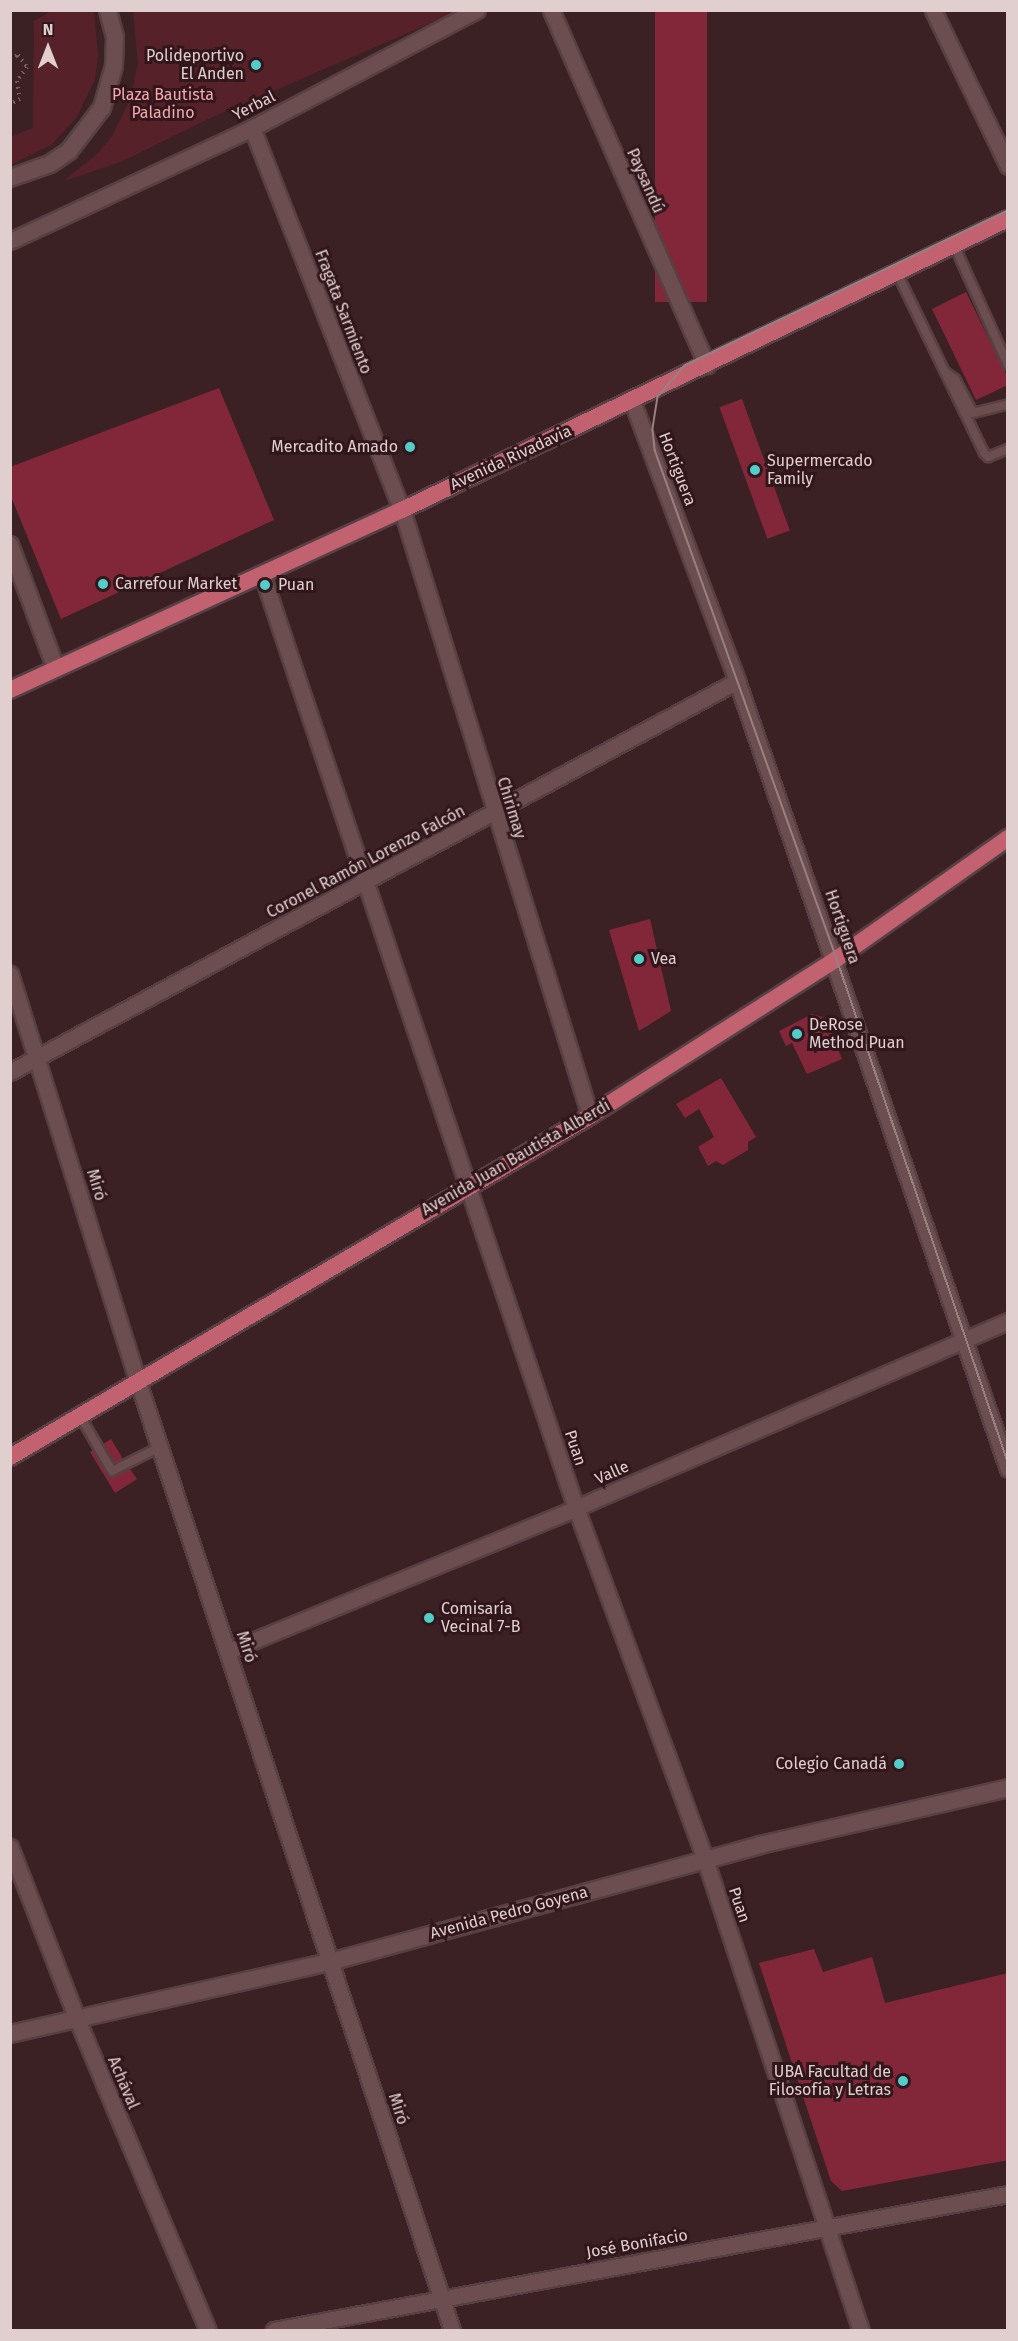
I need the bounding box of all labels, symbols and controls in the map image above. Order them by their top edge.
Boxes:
north arrow [18,18,78,78]
text: N [43,20,53,39]
place label: Polideportivo El Anden [146,46,244,84]
marker: Polideportivo El Anden [249,58,263,72]
park label: Plaza Bautista Paladino [112,85,214,123]
street label: Yerbal [229,87,279,125]
street label: Paysandú [622,146,668,216]
street label: Fragata Sarmiento [310,247,376,377]
street label: Avenida Rivadavia [447,421,575,495]
street label: Hortiguera [654,430,700,508]
place label: Mercadito Amado [271,437,398,457]
marker: Mercadito Amado [403,440,417,454]
place label: Supermercado Family [767,451,873,489]
marker: Supermercado Family [748,463,762,477]
place label: Carrefour Market [115,574,237,594]
place label: Puan [278,575,314,595]
marker: Puan [256,576,274,594]
marker: Carrefour Market [96,577,110,591]
street label: Chirimay [493,775,529,841]
street label: Coronel Ramón Lorenzo Falcón [263,801,469,923]
street label: Hortiguera [820,887,864,967]
place label: Vea [651,949,677,969]
marker: Vea [632,952,646,966]
place label: DeRose Method Puan [809,1015,905,1053]
marker: DeRose Method Puan [790,1027,804,1041]
street label: Avenida Juan Bautista Alberdi [418,1096,614,1220]
street label: Miró [82,1167,110,1203]
street label: Puan [560,1428,590,1468]
street label: Valle [592,1457,632,1489]
place label: Comisaría Vecinal 7-B [441,1599,521,1637]
marker: Comisaría Vecinal 7-B [422,1611,436,1625]
street label: Miró [232,1629,260,1665]
place label: Colegio Canadá [775,1754,887,1774]
marker: Colegio Canadá [892,1757,906,1771]
street label: Avenida Pedro Goyena [428,1883,590,1943]
street label: Puan [724,1885,754,1925]
street label: Achával [103,2054,143,2112]
place label: UBA Facultad de Filosofía y Letras [769,2062,891,2100]
marker: UBA Facultad de Filosofía y Letras [896,2074,910,2088]
street label: Miró [384,2091,412,2127]
street label: José Bonifacio [585,2226,689,2262]

